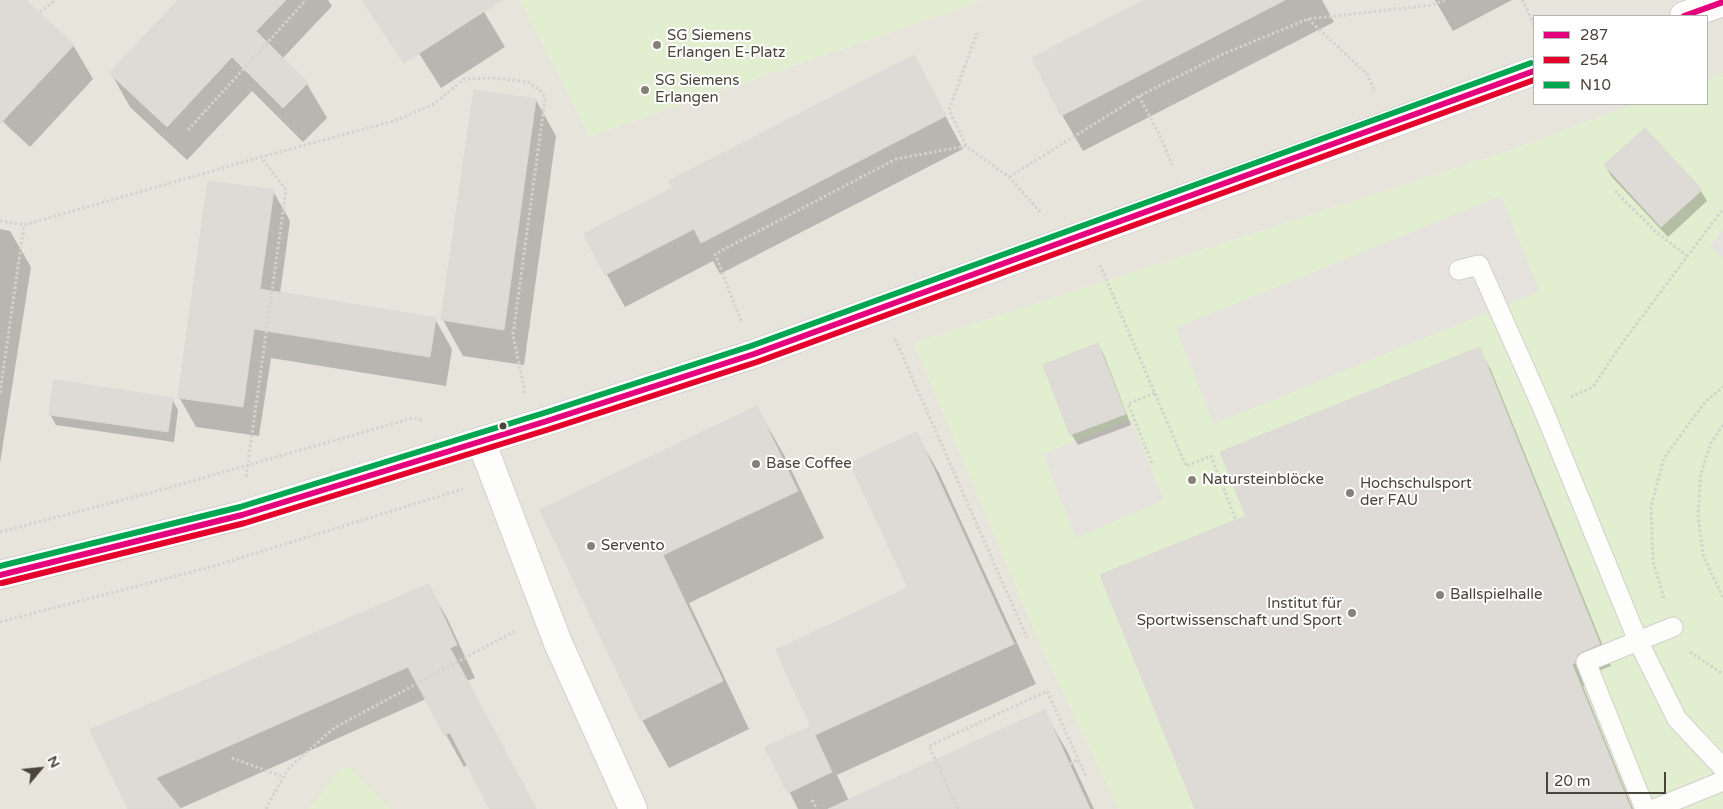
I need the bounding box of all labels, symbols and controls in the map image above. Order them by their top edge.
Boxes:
legend [1533,15,1708,105]
text: 287 [1580,26,1608,44]
place label: SG Siemens Erlangen E-Platz [667,27,785,62]
marker: SG Siemens Erlangen E-Platz [651,39,663,51]
text: 254 [1580,51,1608,69]
place label: SG Siemens Erlangen [655,72,739,107]
text: N10 [1580,76,1611,94]
marker: SG Siemens Erlangen [639,84,651,96]
unlabelled marker [498,421,508,431]
place label: Base Coffee [766,455,852,473]
marker: Base Coffee [750,458,762,470]
place label: Natursteinblöcke [1202,471,1324,489]
marker: Natursteinblöcke [1186,474,1198,486]
place label: Hochschulsport der FAU [1360,475,1472,510]
marker: Hochschulsport der FAU [1344,487,1356,499]
place label: Servento [601,537,665,555]
marker: Servento [585,540,597,552]
place label: Ballspielhalle [1450,586,1542,604]
marker: Ballspielhalle [1434,589,1446,601]
place label: Institut für Sportwissenschaft und Sport [1137,595,1342,630]
marker: Institut für Sportwissenschaft und Sport [1346,607,1358,619]
north arrow [15,744,65,794]
text: N [44,753,64,771]
scale bar [1548,762,1668,794]
text: 20 m [1554,772,1591,790]

